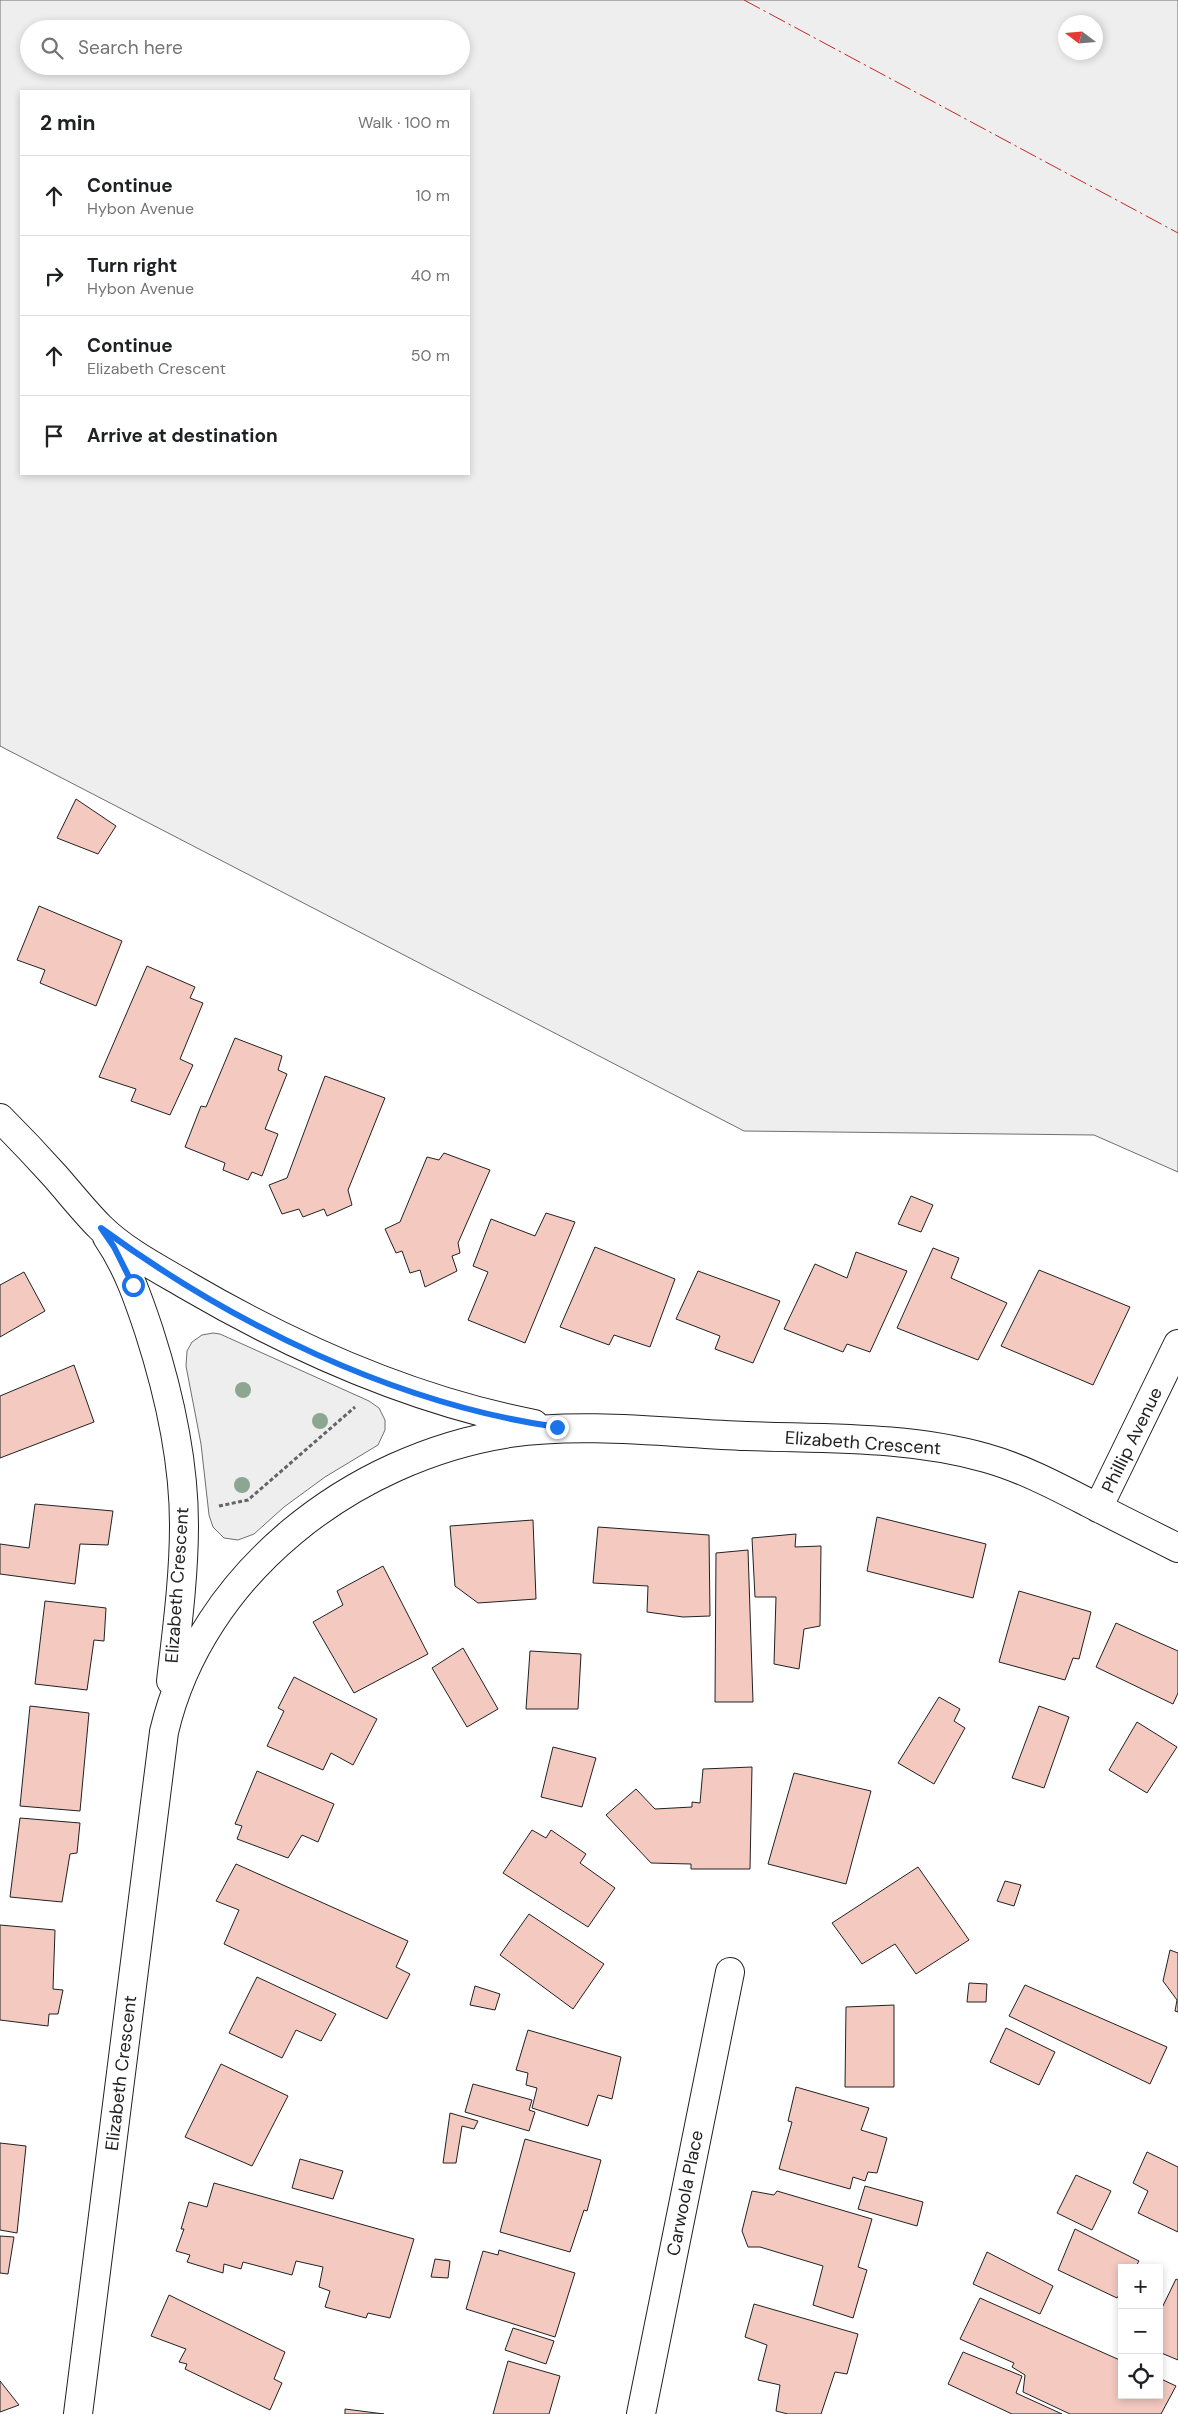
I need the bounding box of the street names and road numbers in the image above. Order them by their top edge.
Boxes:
street label: Phillip Avenue [1096,1383,1168,1497]
street label: Elizabeth Crescent [784,1426,942,1460]
street label: Elizabeth Crescent [160,1506,194,1664]
street label: Elizabeth Crescent [100,1994,142,2152]
street label: Carwoola Place [661,2128,709,2258]

